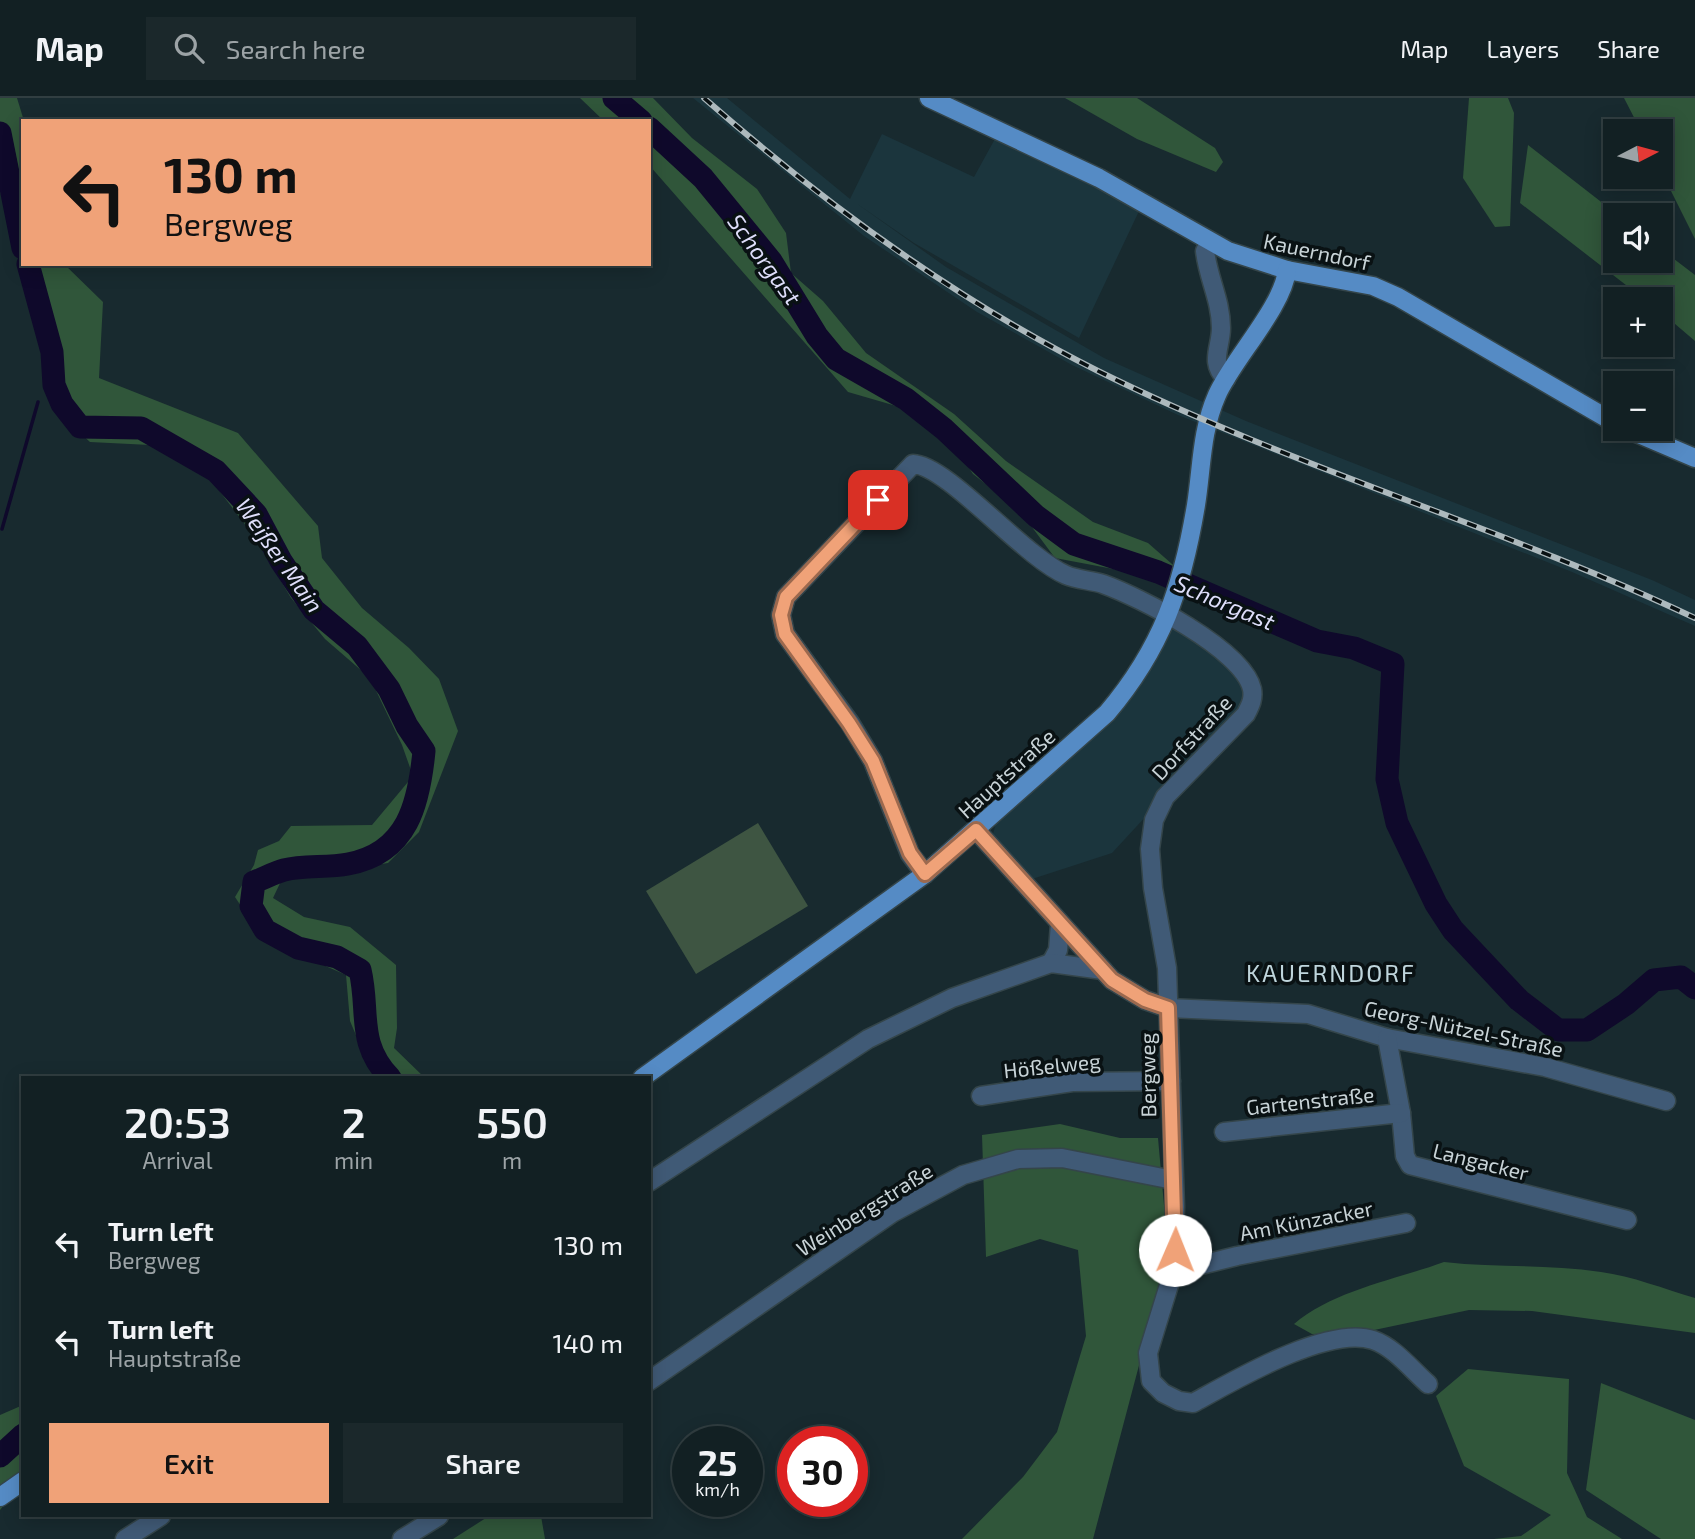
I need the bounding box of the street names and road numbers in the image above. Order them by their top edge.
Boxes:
street label: Kauerndorf [1261,228,1373,275]
street label: Dorfstraße [1146,690,1236,784]
street label: Hauptstraße [952,723,1060,823]
street label: Georg-Nützel-Straße [1362,995,1566,1061]
street label: Bergweg [1134,1032,1160,1118]
street label: Hößelweg [1002,1047,1102,1083]
street label: Gartenstraße [1245,1081,1375,1119]
street label: Langacker [1430,1137,1532,1185]
street label: Weinbergstraße [791,1157,937,1261]
street label: Am Künzacker [1237,1195,1375,1245]

